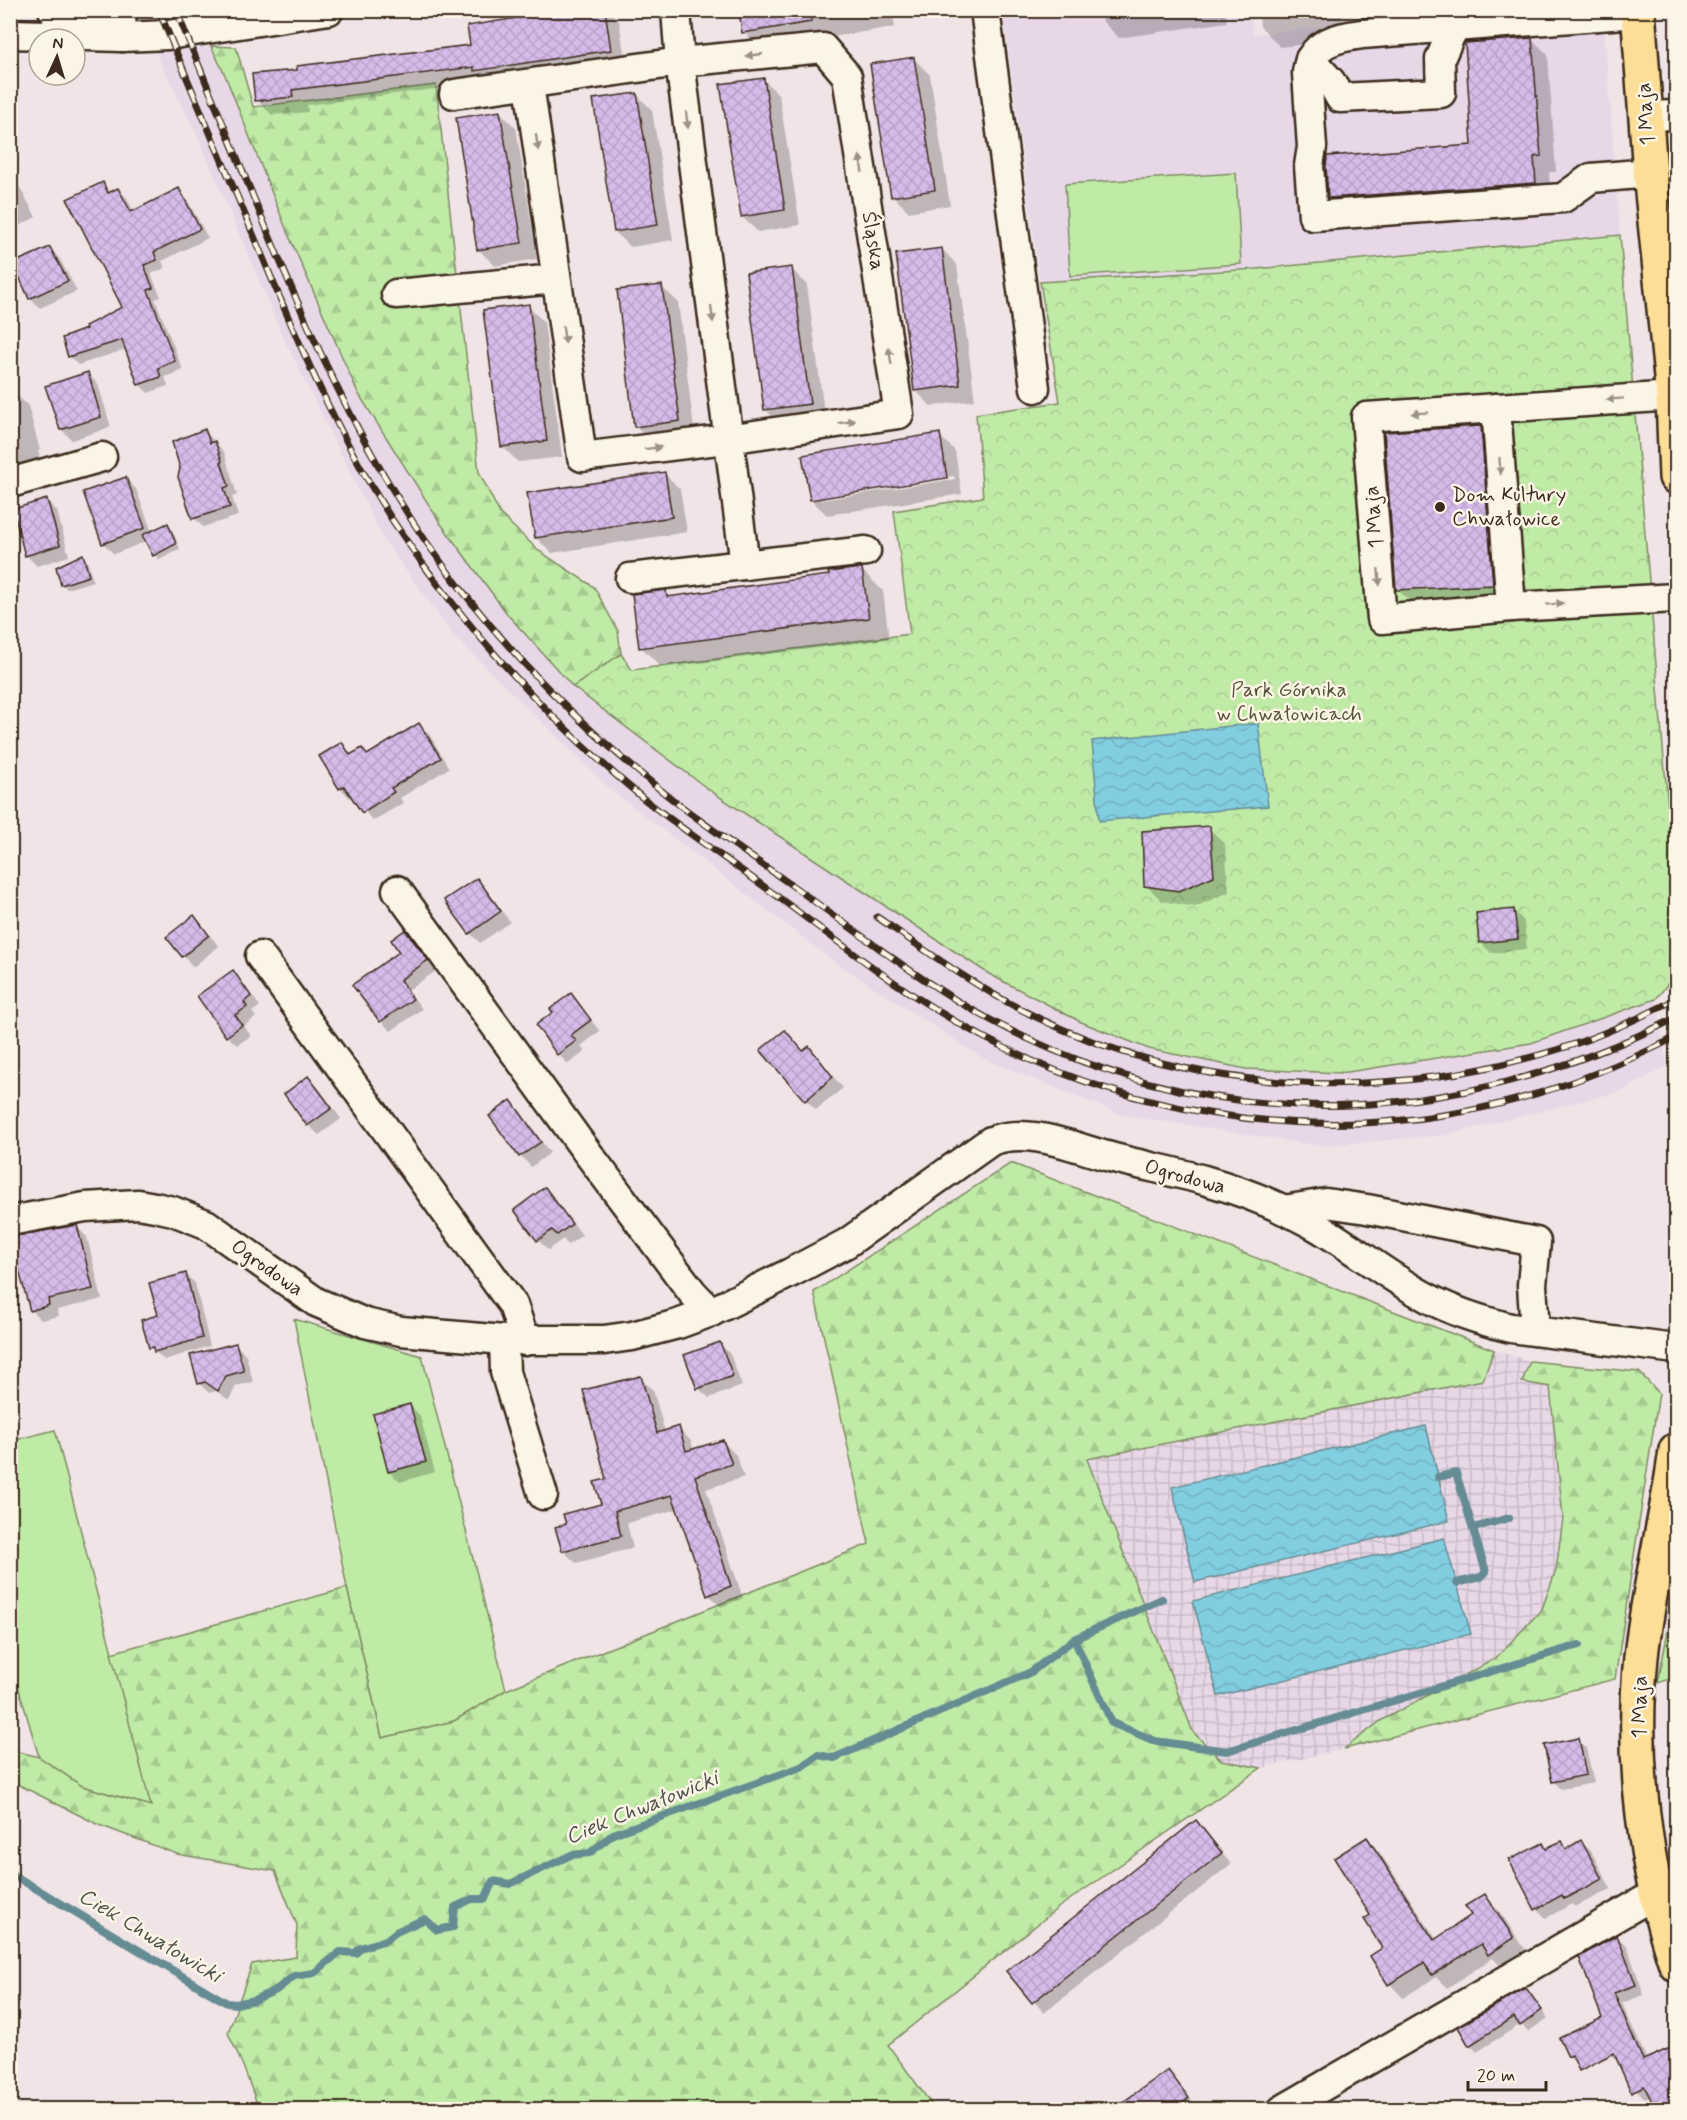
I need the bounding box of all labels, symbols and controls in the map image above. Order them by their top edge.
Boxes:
north arrow [27,27,87,87]
text: N [52,33,64,54]
one-way arrow [745,50,764,60]
street label: 1 Maja [1630,82,1662,146]
one-way arrow [682,111,692,130]
one-way arrow [532,132,542,151]
one-way arrow [856,154,865,173]
street label: Śląska [855,210,891,272]
one-way arrow [707,304,716,323]
one-way arrow [560,325,569,344]
one-way arrow [886,347,895,366]
one-way arrow [1605,394,1624,404]
one-way arrow [1411,408,1430,418]
one-way arrow [837,417,856,426]
one-way arrow [644,443,663,453]
one-way arrow [1495,457,1505,476]
place label: Dom Kultury Chwałowice [1452,481,1566,533]
street label: 1 Maja [1357,485,1391,549]
marker: Dom Kultury Chwałowice [1433,500,1447,514]
one-way arrow [1374,568,1384,587]
one-way arrow [1546,600,1565,609]
park label: Park Górnika w Chwałowicach [1216,676,1362,728]
street label: Ogrodowa [1141,1153,1229,1201]
street label: Ogrodowa [225,1233,309,1303]
street label: 1 Maja [1625,1675,1655,1739]
water label: Ciek Chwałowicki [562,1764,725,1851]
water label: Ciek Chwałowicki [73,1882,229,1991]
scale bar [1468,2054,1546,2092]
text: 20 m [1477,2064,1515,2088]

